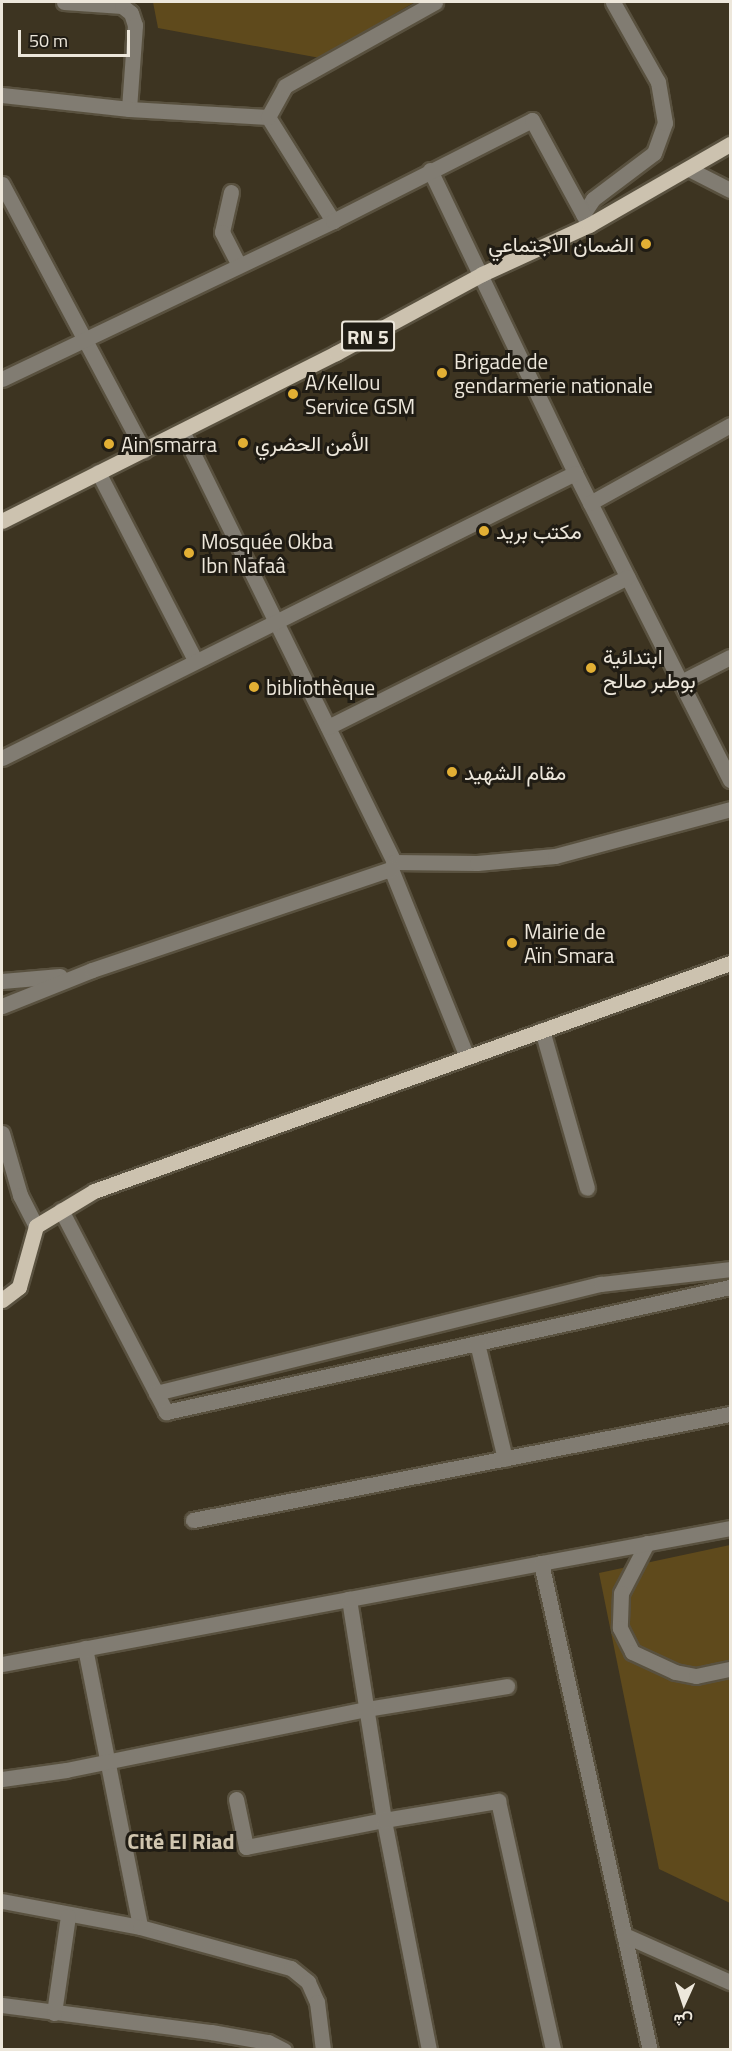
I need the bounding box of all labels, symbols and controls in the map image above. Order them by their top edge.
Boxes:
scale bar [21,18,134,56]
text: 50 m [29,27,68,54]
place label: الضمان الاجتماعي [488,231,634,257]
marker: الضمان الاجتماعي [639,237,653,251]
road number: RN 5 [341,319,395,353]
place label: Brigade de gendarmerie nationale [454,348,653,398]
marker: Brigade de gendarmerie nationale [435,366,449,380]
place label: A/Kellou Service GSM [305,369,415,419]
marker: A/Kellou Service GSM [286,387,300,401]
place label: الأمن الحضري [255,430,369,456]
place label: Ain smarra [121,431,217,457]
marker: الأمن الحضري [236,436,250,450]
marker: Ain smarra [102,437,116,451]
place label: مكتب بريد [496,518,582,544]
marker: مكتب بريد [477,524,491,538]
place label: Mosquée Okba Ibn Nafaâ [201,528,333,578]
marker: Mosquée Okba Ibn Nafaâ [182,546,196,560]
place label: ابتدائية بوطبر صالح [603,643,696,693]
marker: ابتدائية بوطبر صالح [584,661,598,675]
place label: bibliothèque [266,674,375,700]
marker: bibliothèque [247,680,261,694]
place label: مقام الشهيد [464,759,566,785]
marker: مقام الشهيد [445,765,459,779]
place label: Mairie de Aïn Smara [524,918,614,968]
marker: Mairie de Aïn Smara [505,936,519,950]
district label: Cité El Riad [127,1829,235,1855]
north arrow [654,1973,714,2033]
text: ش [673,2008,693,2033]

